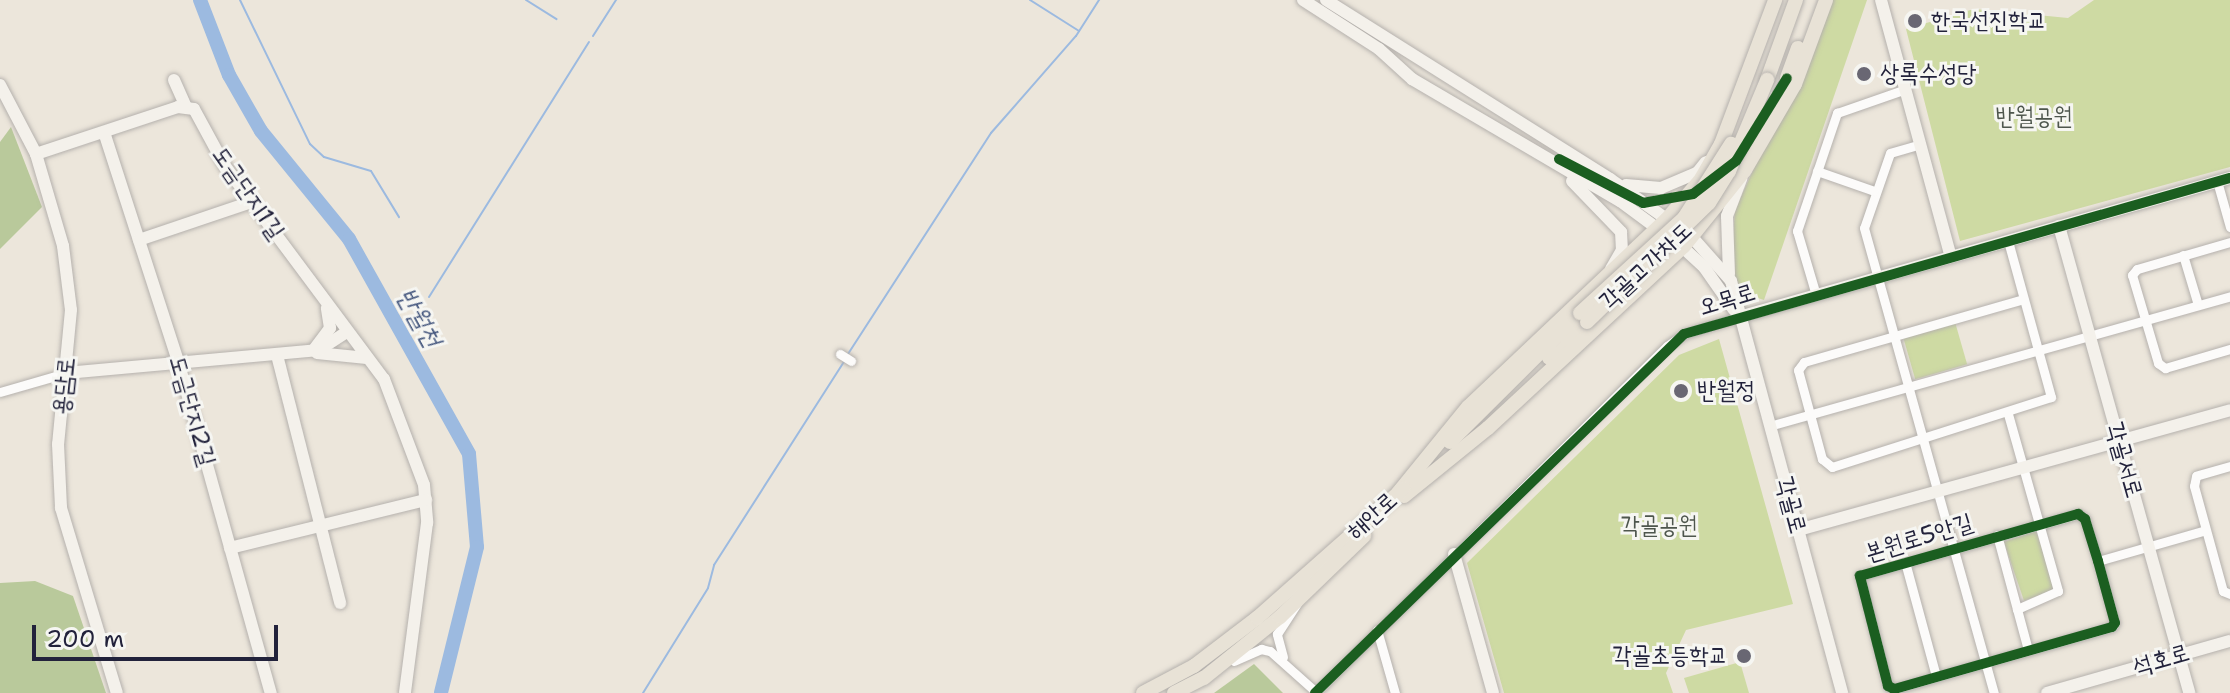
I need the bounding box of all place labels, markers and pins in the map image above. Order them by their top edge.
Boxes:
place label: 한국선진학교 [1931,7,2047,35]
marker: 한국선진학교 [1906,12,1924,30]
place label: 상록수성당 [1880,60,1977,88]
marker: 상록수성당 [1855,65,1873,83]
place label: 반월정 [1697,377,1755,405]
marker: 반월정 [1672,382,1690,400]
place label: 각골초등학교 [1612,642,1728,670]
marker: 각골초등학교 [1735,647,1753,665]

